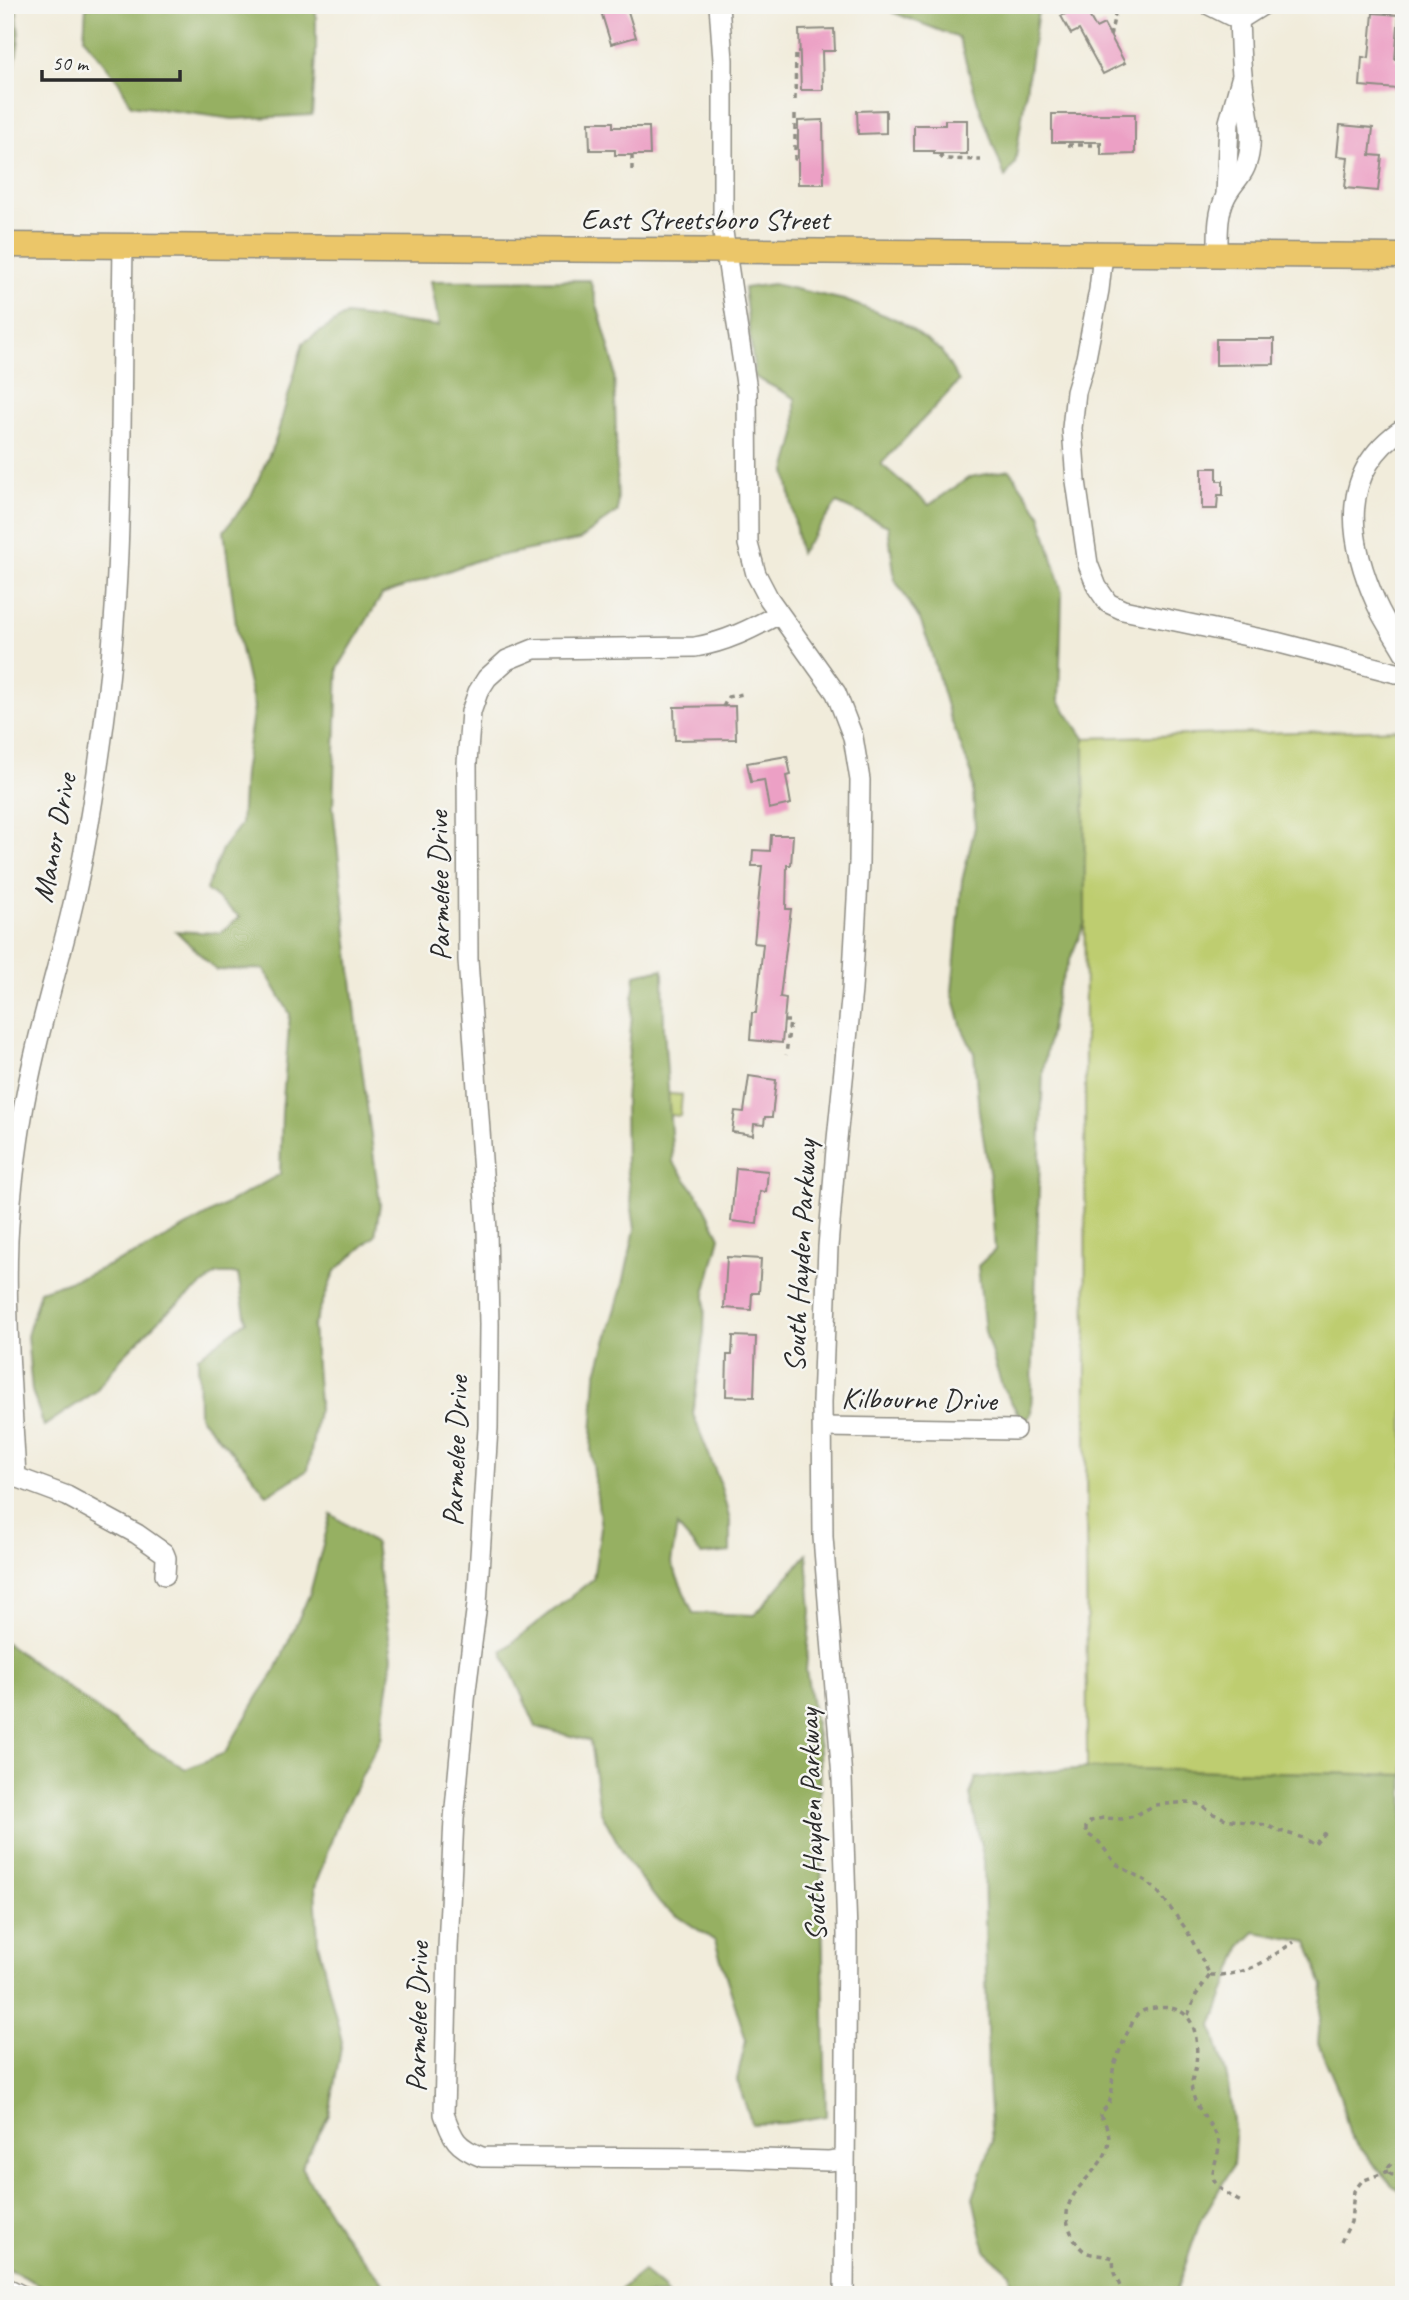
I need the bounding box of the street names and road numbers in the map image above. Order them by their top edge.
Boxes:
street label: East Streetsboro Street [581,200,832,238]
street label: Manor Drive [23,768,86,906]
street label: Parmelee Drive [419,808,459,961]
street label: South Hayden Parkway [775,1136,825,1373]
street label: Parmelee Drive [433,1373,477,1527]
street label: Kilbourne Drive [841,1379,999,1419]
street label: South Hayden Parkway [789,1705,835,1942]
street label: Parmelee Drive [397,1939,437,2092]

